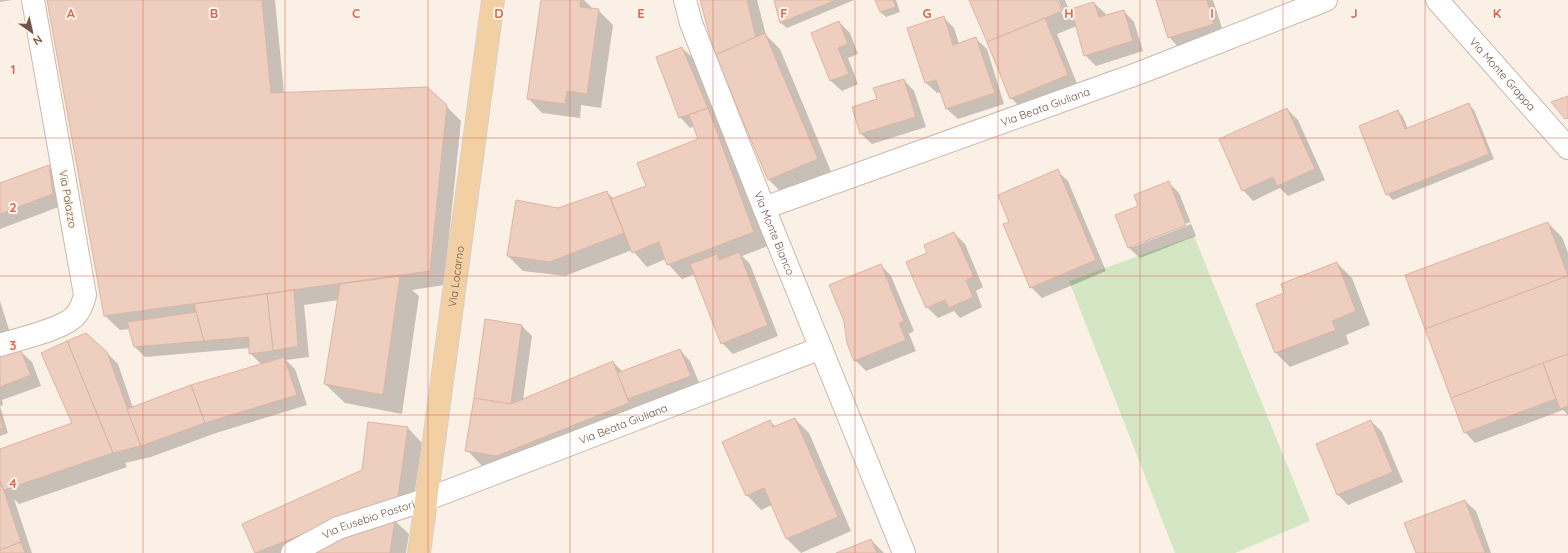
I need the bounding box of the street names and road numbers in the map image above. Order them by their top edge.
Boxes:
street label: Via Monte Grappa [1467,35,1539,114]
street label: Via Beata Giuliana [999,84,1092,129]
street label: Via Palazzo [56,169,80,230]
street label: Via Monte Bianco [751,189,798,278]
street label: Via Locarno [445,245,467,308]
street label: Via Beata Giuliana [577,401,669,447]
street label: Via Eusebio Pastori [320,497,417,542]

